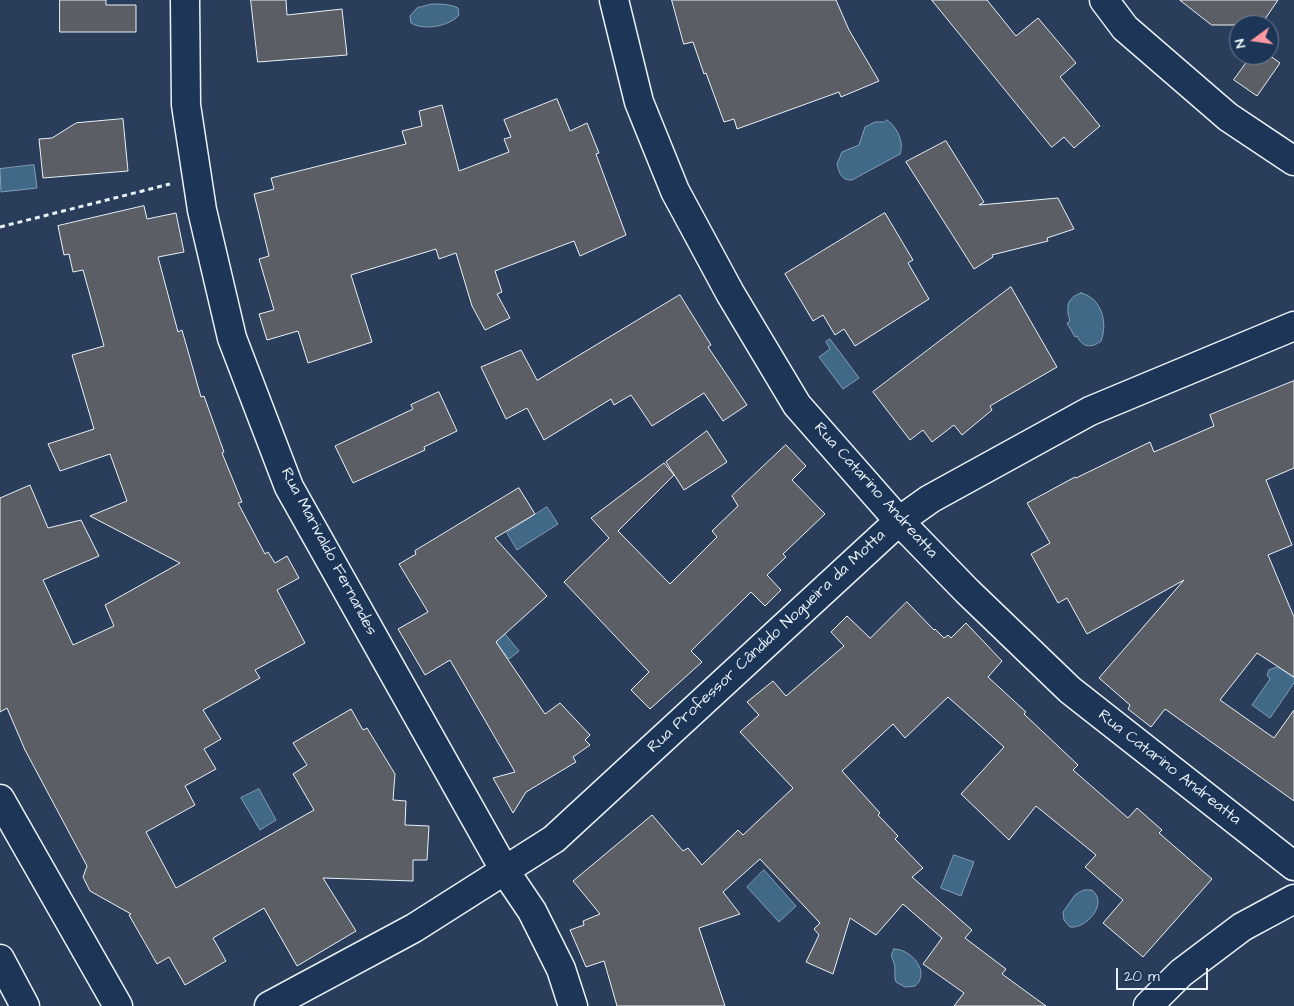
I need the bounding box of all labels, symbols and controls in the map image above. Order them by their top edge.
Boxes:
north arrow [1229,15,1279,65]
text: N [1230,37,1251,50]
street label: Rua Catarino Andreatta [809,419,941,563]
street label: Rua Marivaldo Fernandes [276,465,380,639]
street label: Rua Professor Cândido Nogueira da Motta [644,526,890,758]
street label: Rua Catarino Andreatta [1094,706,1244,830]
scale bar [1119,958,1212,990]
text: 20 m [1124,966,1160,987]

